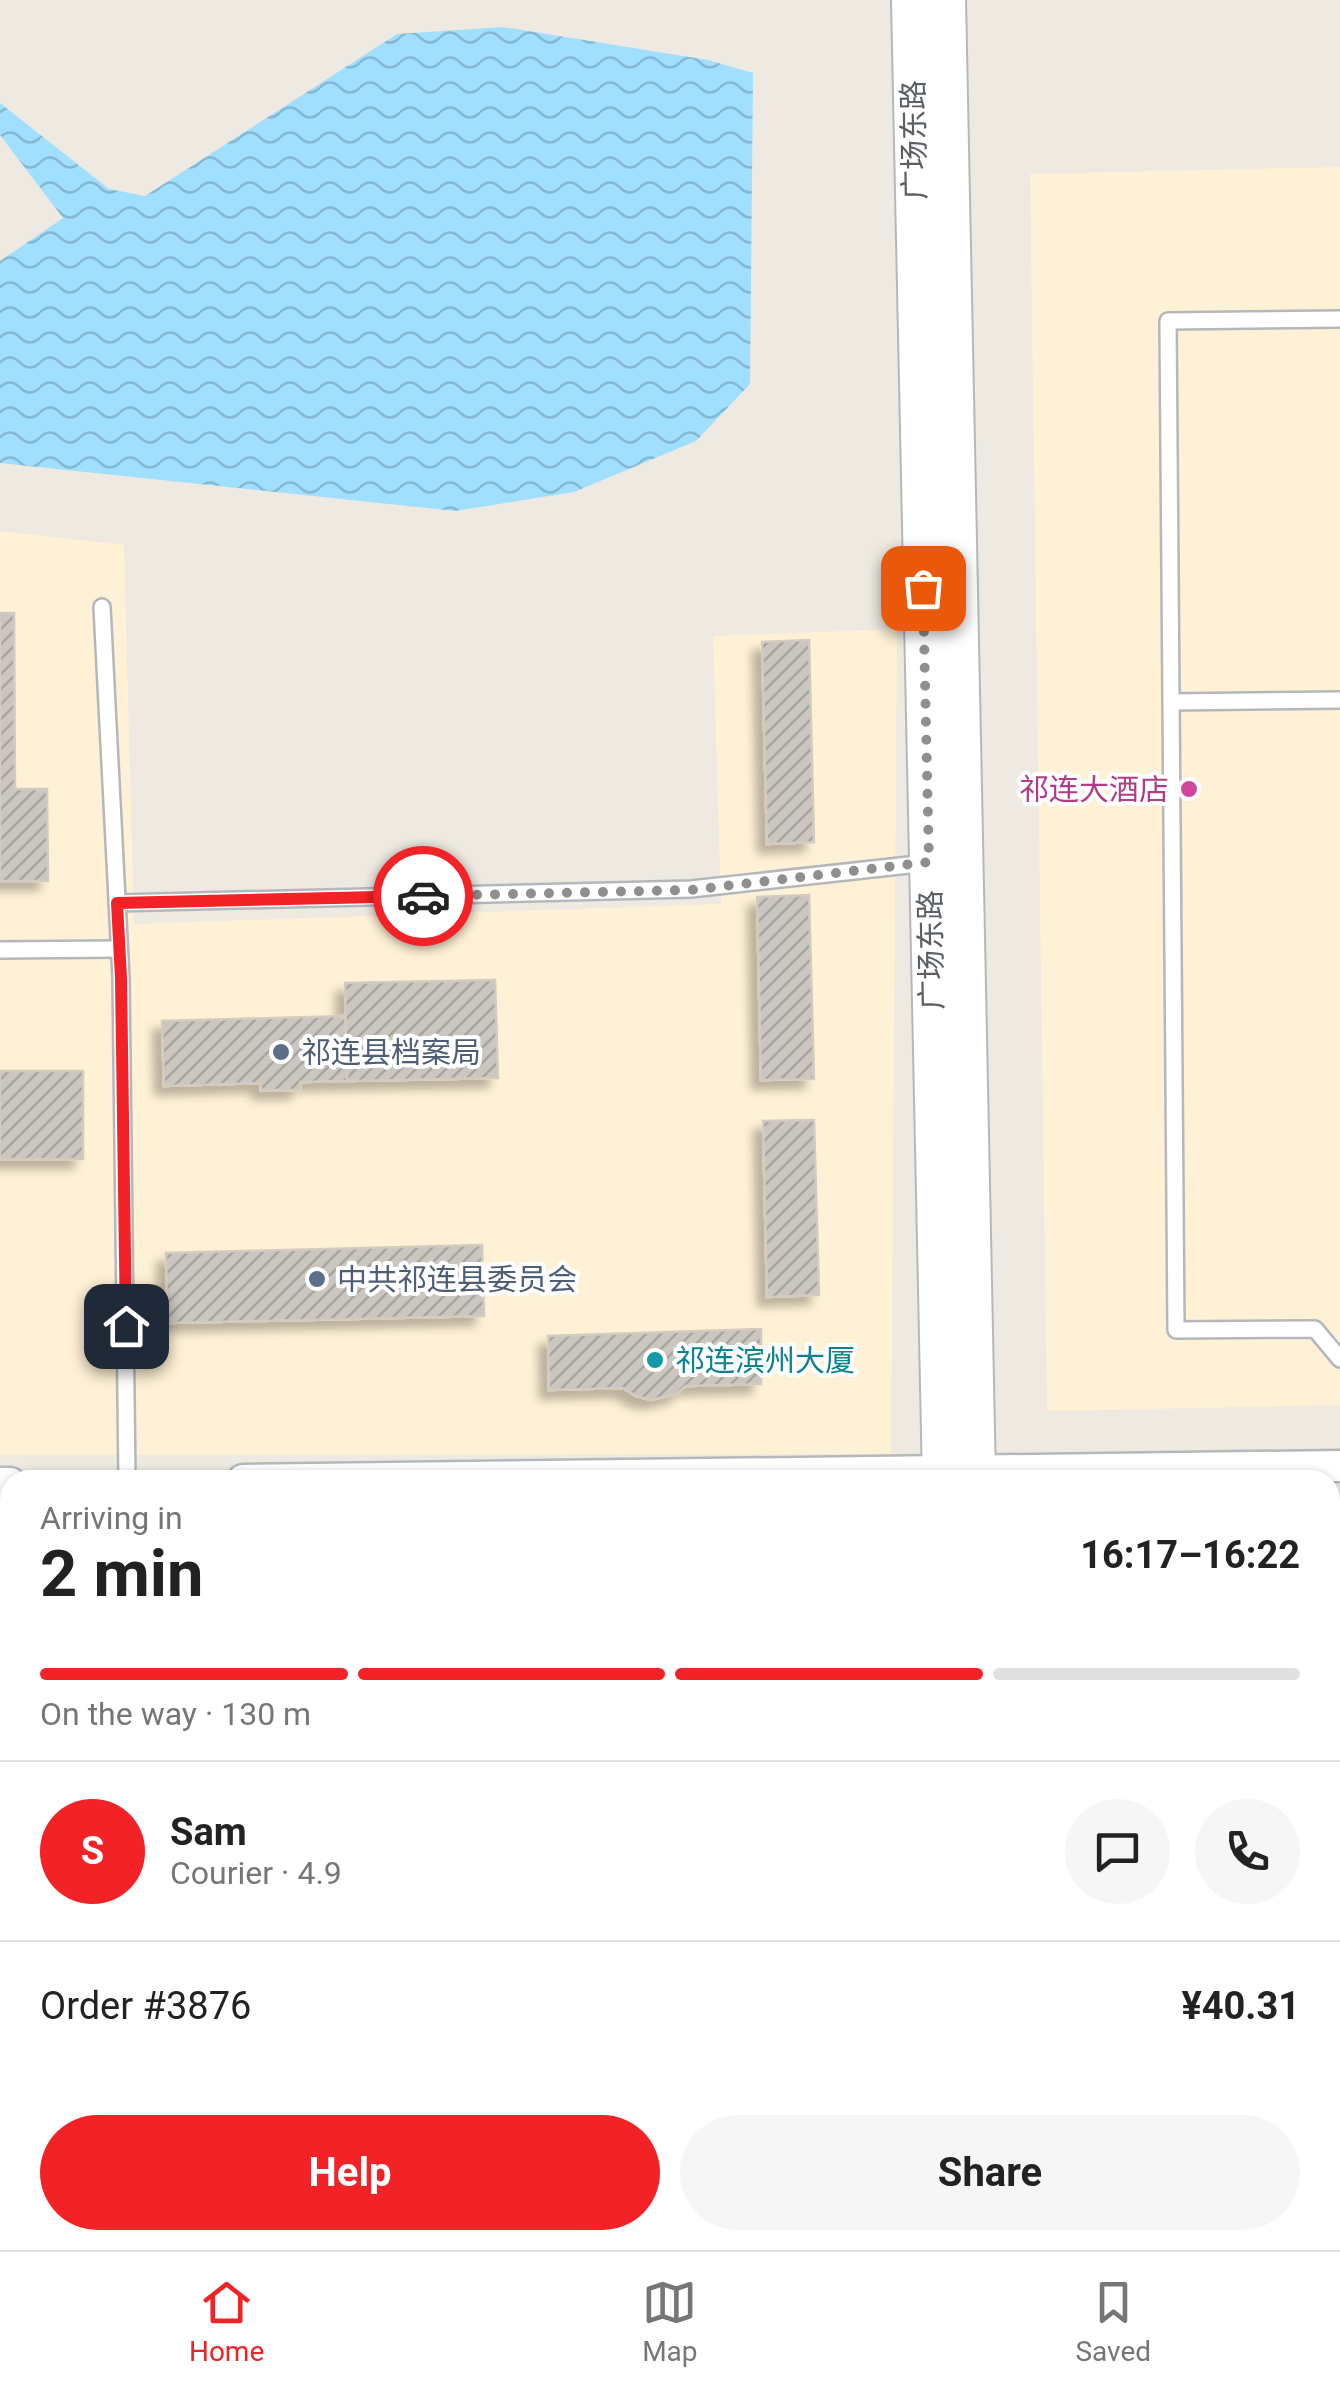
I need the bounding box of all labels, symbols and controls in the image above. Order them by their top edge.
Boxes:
street label: 广场东路 [895,80,933,200]
pin [881,546,966,631]
icon: bag [896,561,951,616]
place label: 祁连大酒店 [1019,772,1169,807]
marker: 祁连大酒店 [1178,778,1200,800]
courier [373,846,473,946]
icon: car [396,869,451,924]
street label: 广场东路 [912,890,950,1010]
place label: 祁连县档案局 [301,1035,481,1070]
marker: 祁连县档案局 [270,1041,292,1063]
place label: 中共祁连县委员会 [337,1262,577,1297]
marker: 中共祁连县委员会 [306,1268,328,1290]
pin [84,1284,169,1369]
icon: home [99,1299,154,1354]
place label: 祁连滨州大厦 [675,1343,855,1378]
marker: 祁连滨州大厦 [644,1349,666,1371]
text: Arriving in [40,1499,183,1537]
text: 16:17–16:22 [1080,1533,1300,1577]
text: 2 min [40,1536,203,1612]
text: On the way · 130 m [40,1695,311,1733]
button: chat [1065,1799,1170,1904]
button: phone [1195,1799,1300,1904]
text: Sam [170,1810,247,1854]
text: S [81,1829,104,1873]
text: Courier · 4.9 [170,1854,342,1892]
text: Order #3876 [40,1984,251,2028]
text: ¥40.31 [1181,1984,1300,2028]
button: Help [40,2115,660,2230]
button: Share [680,2115,1300,2230]
tab: Home [189,2275,264,2368]
tab: Map [642,2275,698,2368]
tab: Saved [1075,2275,1151,2368]

